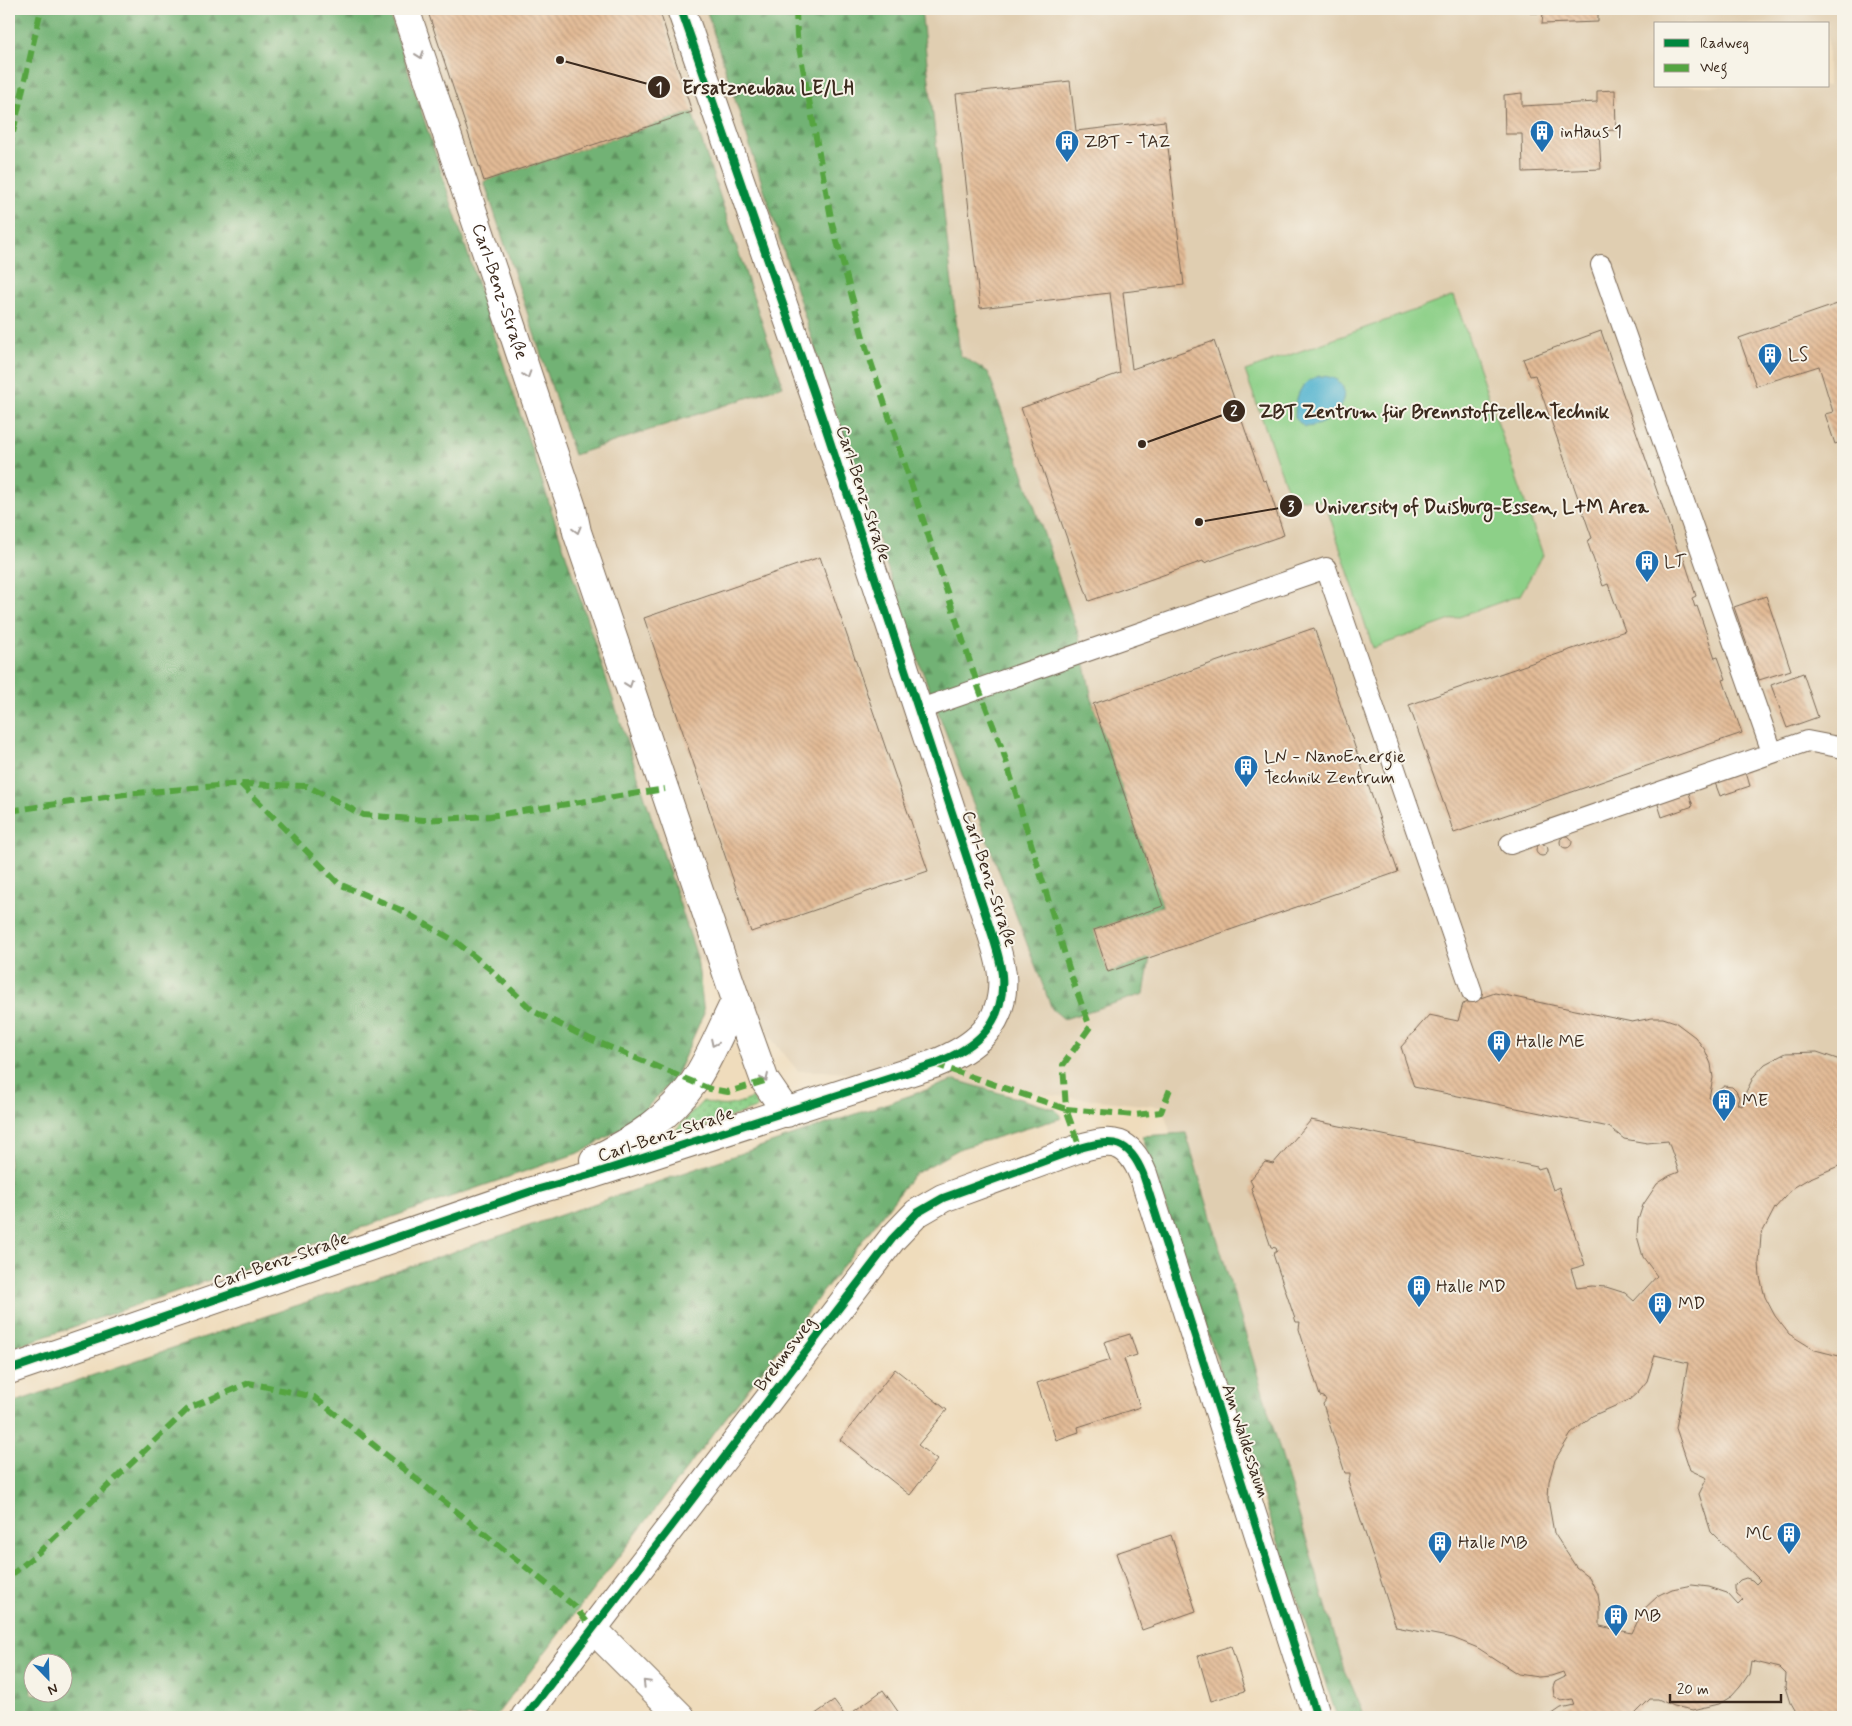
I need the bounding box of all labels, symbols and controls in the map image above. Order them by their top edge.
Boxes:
legend [1654,22,1830,88]
text: Radweg [1700,34,1749,54]
one-way arrow [415,50,425,59]
text: Weg [1700,58,1727,79]
callout: Ersatzneubau LE/LH [647,70,863,104]
text: Ersatzneubau LE/LH [682,76,854,101]
text: 1 [656,79,662,99]
building icon: inHaus 1 [1529,119,1555,153]
place label: inHaus 1 [1560,120,1622,144]
building icon: ZBT - TAZ [1054,129,1080,163]
place label: ZBT - TAZ [1084,130,1170,154]
street label: Carl-Benz-Straße [466,220,534,363]
building icon: LS [1757,342,1783,376]
place label: LS [1788,343,1808,367]
one-way arrow [522,370,532,379]
callout: ZBT Zentrum für BrennstoffzellenTechnik [1221,394,1621,428]
text: ZBT Zentrum für BrennstoffzellenTechnik [1259,400,1610,425]
text: 2 [1230,402,1238,422]
street label: Carl-Benz-Straße [830,423,896,565]
callout: University of Duisburg-Essen, L+M Area [1278,489,1661,523]
text: University of Duisburg-Essen, L+M Area [1315,495,1649,523]
text: 3 [1288,498,1295,518]
one-way arrow [571,525,582,534]
building icon: LT [1634,549,1660,583]
place label: LT [1664,550,1687,574]
one-way arrow [623,679,633,687]
place label: LN - NanoEnergie Technik Zentrum [1264,745,1405,790]
building icon: LN - NanoEnergie Technik Zentrum [1233,754,1259,788]
street label: Carl-Benz-Straße [956,808,1022,950]
building icon: Halle ME [1486,1029,1512,1063]
place label: Halle ME [1516,1030,1585,1054]
one-way arrow [710,1038,720,1047]
one-way arrow [759,1073,770,1082]
building icon: ME [1711,1088,1737,1122]
place label: ME [1742,1089,1768,1113]
street label: Carl-Benz-Straße [595,1102,737,1168]
street label: Carl-Benz-Straße [210,1227,352,1295]
building icon: Halle MD [1406,1274,1432,1308]
place label: Halle MD [1436,1275,1506,1299]
building icon: MD [1647,1291,1673,1325]
place label: MD [1678,1292,1706,1316]
street label: Brehmsweg [749,1312,821,1396]
street label: Am Waldessaum [1215,1381,1275,1501]
building icon: MC [1776,1521,1802,1555]
place label: MC [1746,1522,1772,1546]
building icon: Halle MB [1427,1530,1453,1564]
place label: Halle MB [1458,1531,1527,1555]
building icon: MB [1603,1603,1629,1637]
place label: MB [1634,1604,1661,1628]
north arrow [22,1654,72,1704]
scale bar [1670,1671,1781,1703]
text: N [45,1679,60,1699]
one-way arrow [643,1680,652,1689]
text: 20 m [1677,1680,1709,1700]

